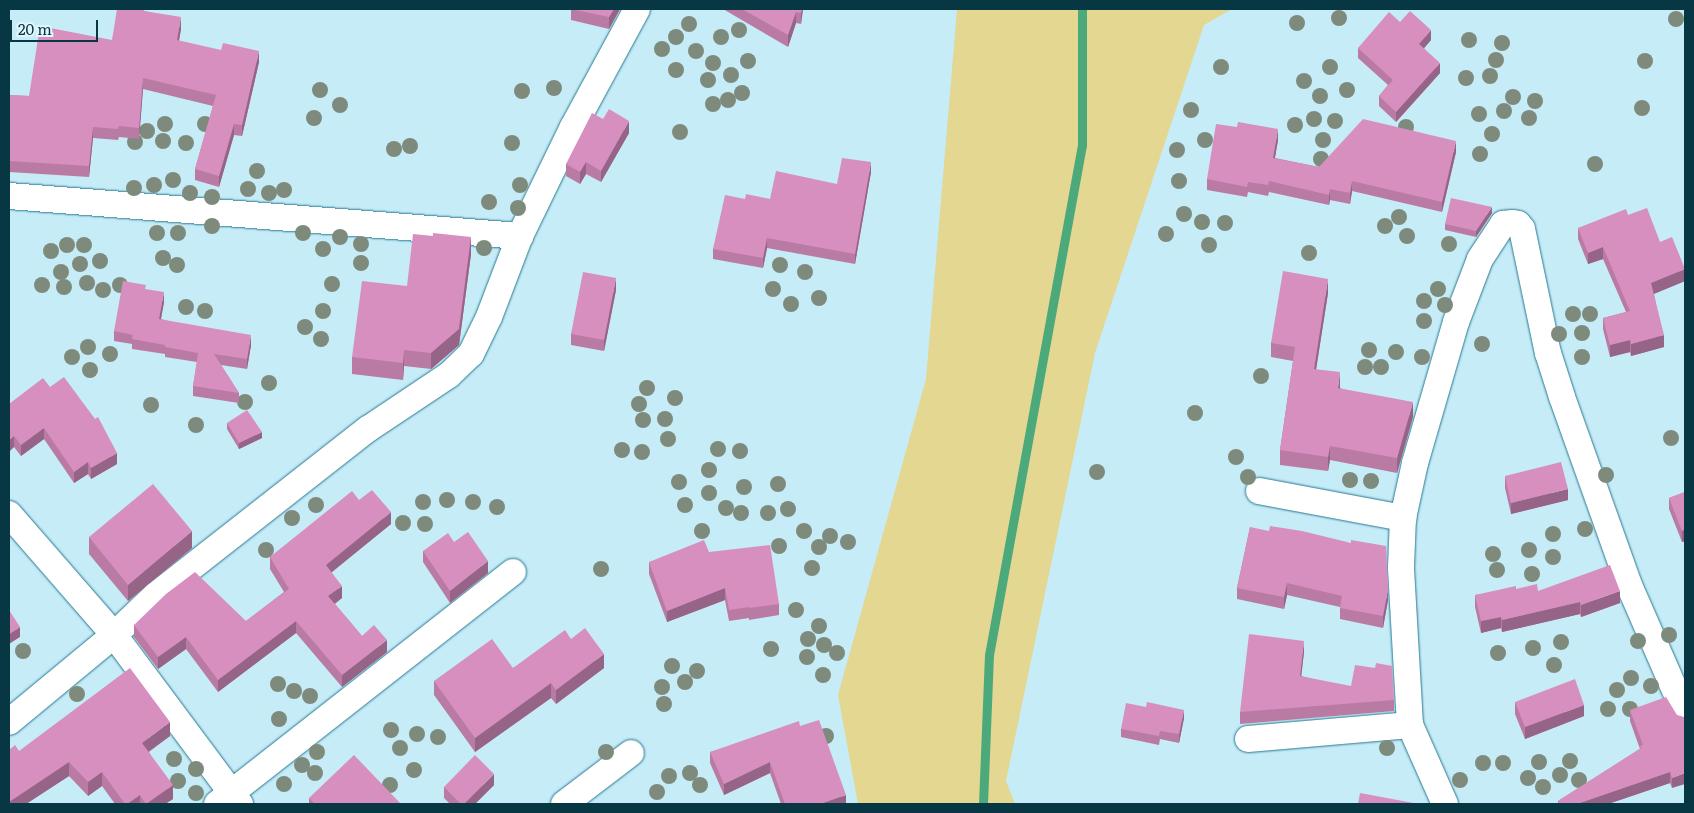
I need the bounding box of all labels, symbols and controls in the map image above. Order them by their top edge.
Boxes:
scale bar [12,10,100,42]
text: 20 m [18,17,52,40]

